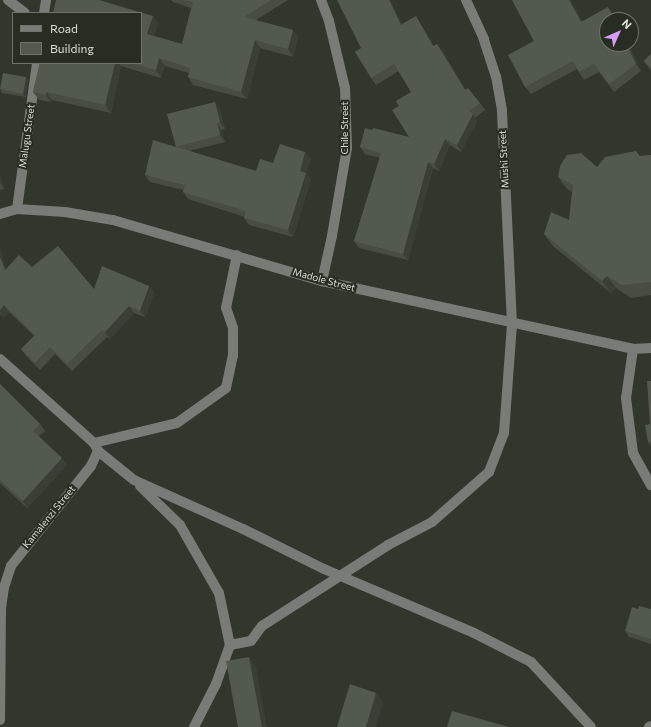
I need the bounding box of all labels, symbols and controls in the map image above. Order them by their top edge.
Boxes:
legend [12,12,142,64]
north arrow [599,12,639,52]
text: N [620,16,635,31]
text: Road [50,21,78,35]
text: Building [50,41,94,55]
street label: Chile Street [339,101,351,155]
street label: Malugu Street [17,103,37,169]
street label: Mushi Street [496,130,512,188]
street label: Madole Street [291,266,357,294]
street label: Kamalenzi Street [20,483,78,551]

